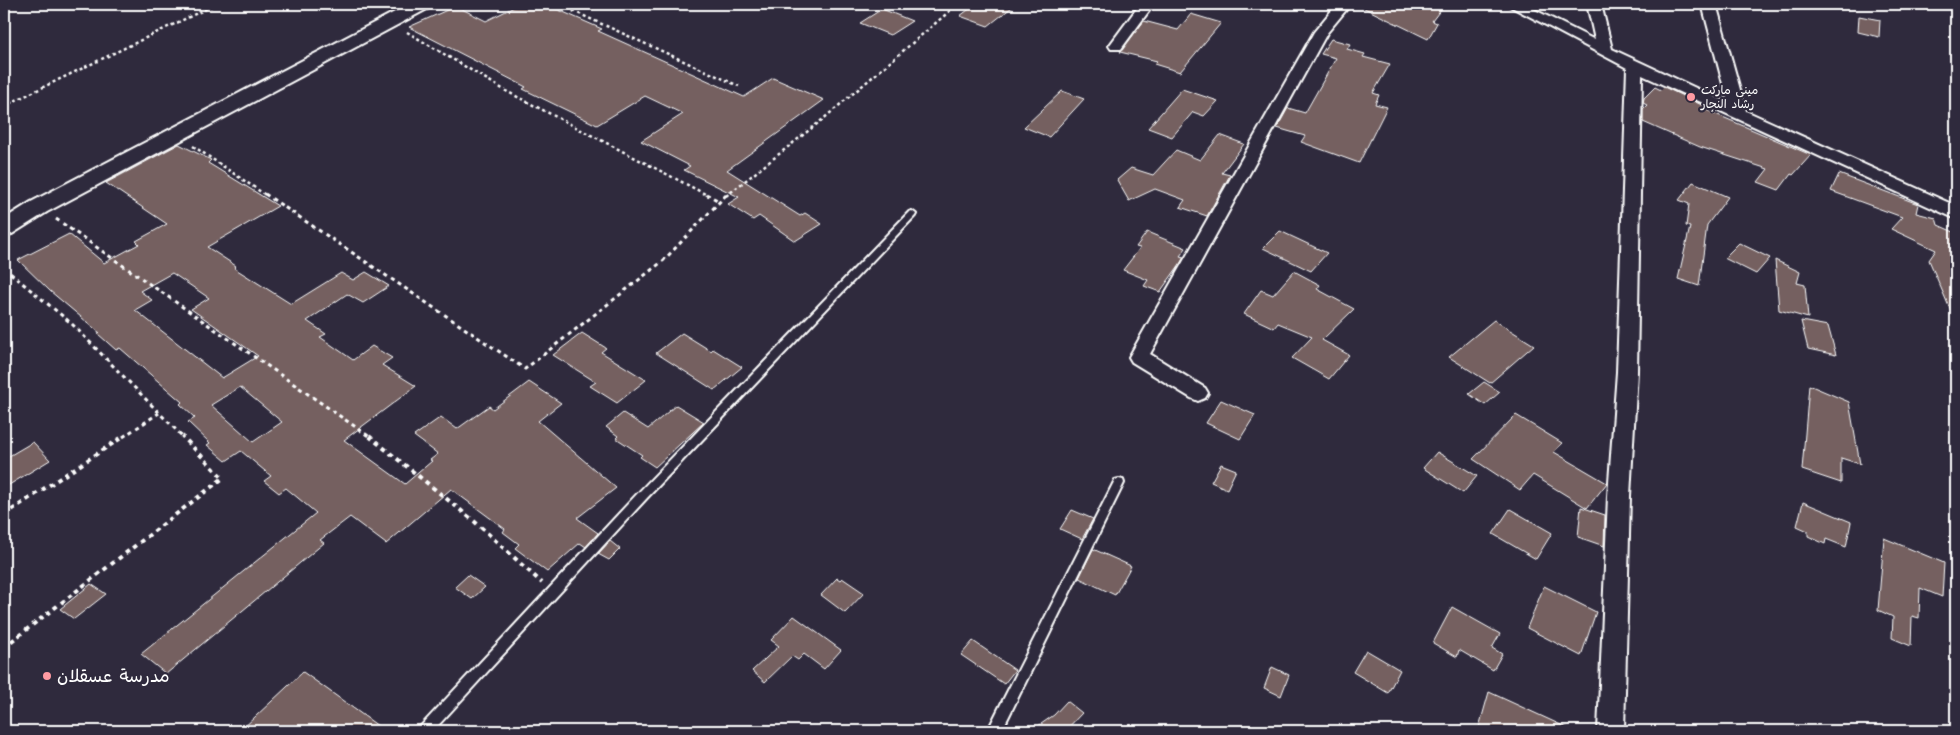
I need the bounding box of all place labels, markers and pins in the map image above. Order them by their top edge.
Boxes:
place label: ميني ماركت رشاد النجار [1700,82,1758,113]
marker: ميني ماركت رشاد النجار [1685,91,1697,103]
place label: مدرسة عسقلان [57,664,170,689]
marker: مدرسة عسقلان [41,670,53,682]

